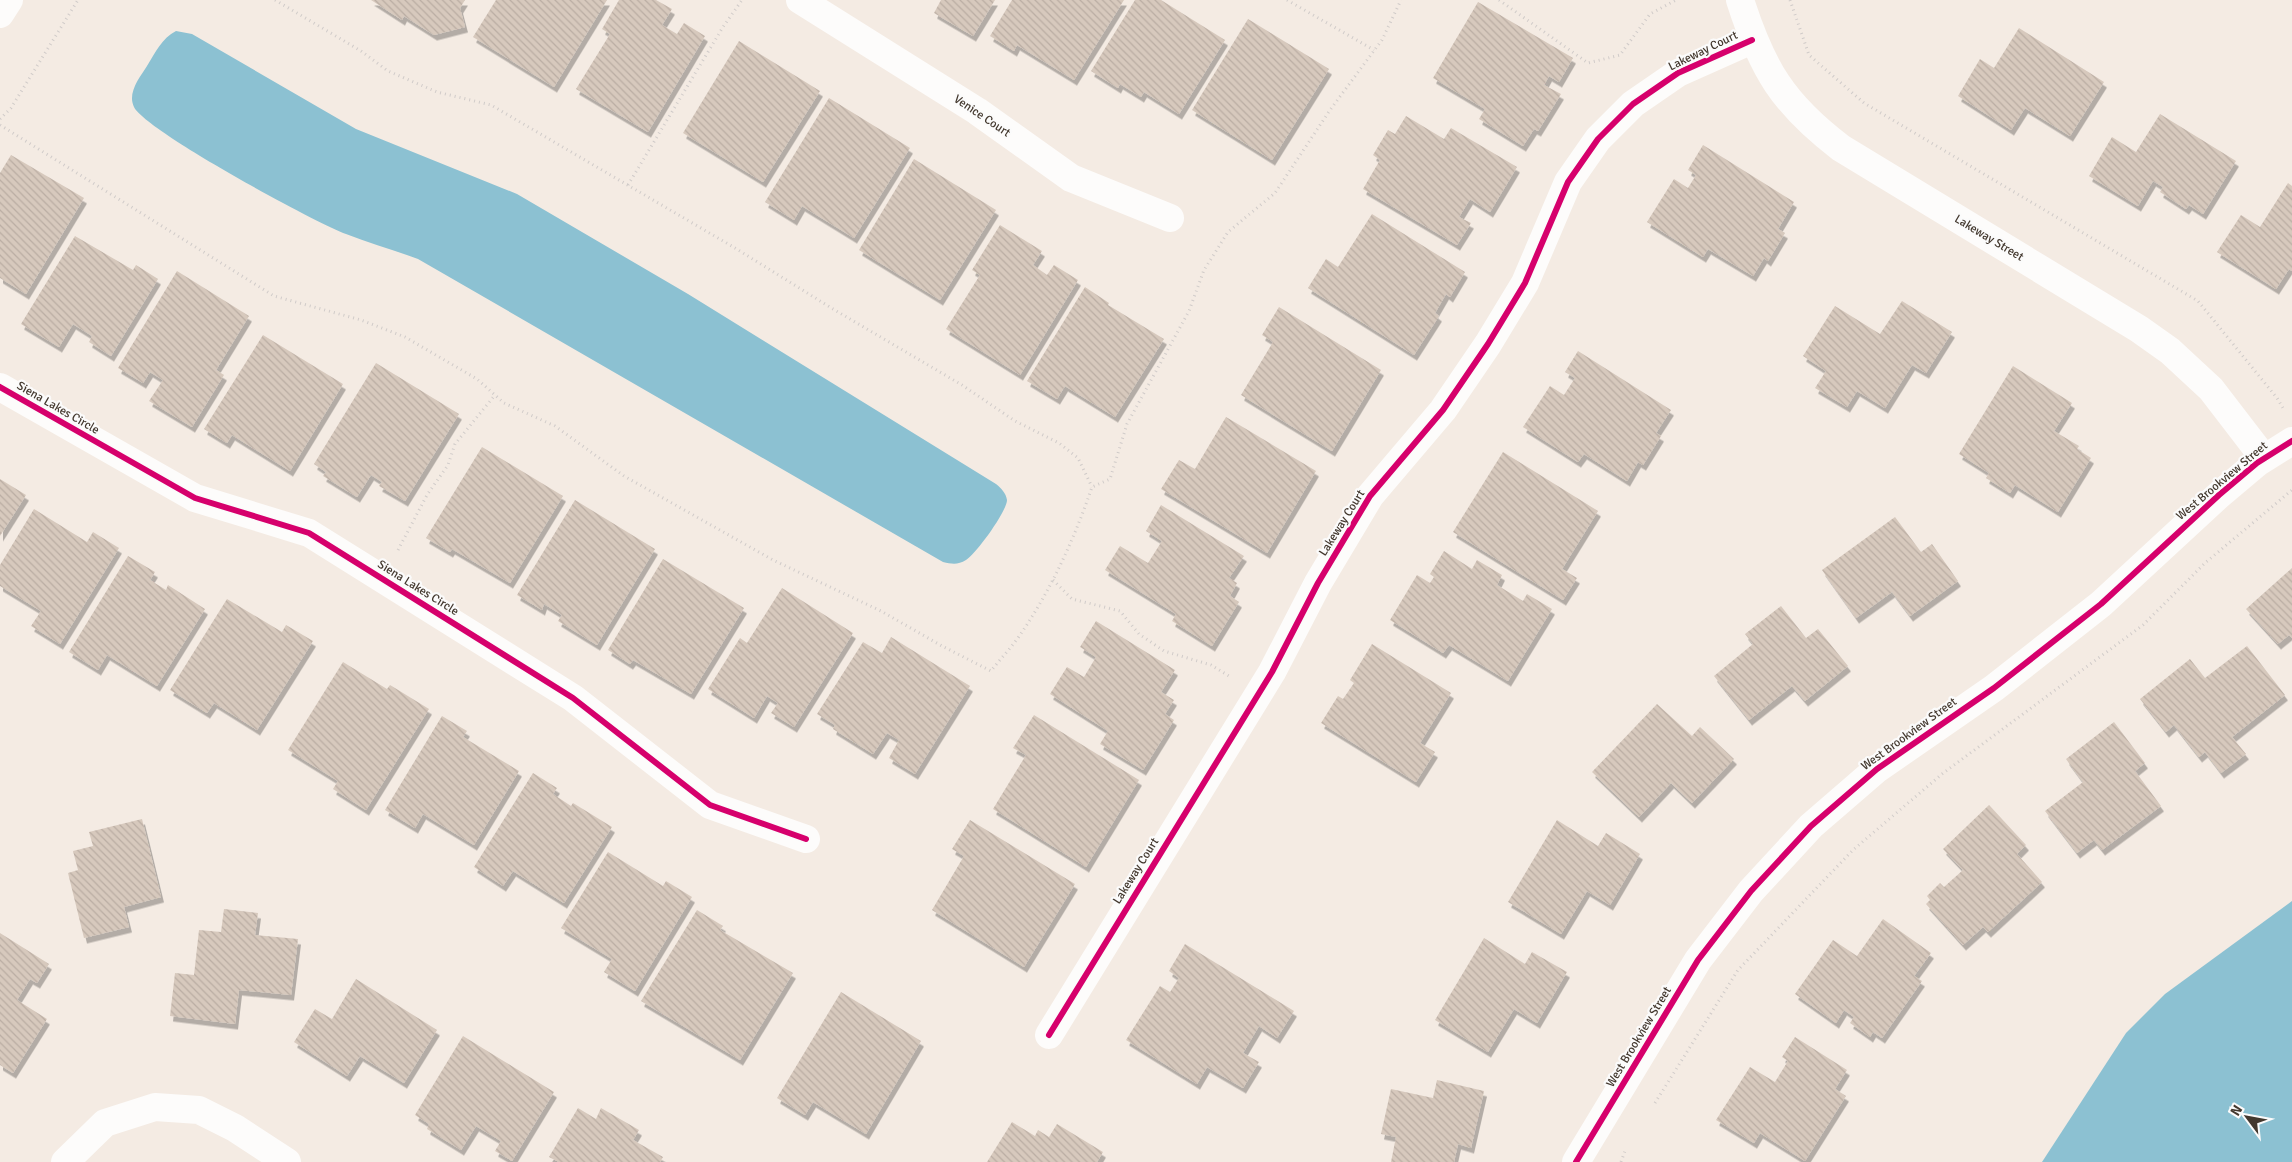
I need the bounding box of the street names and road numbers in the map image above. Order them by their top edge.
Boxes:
street label: Lakeway Court [1666,28,1740,74]
street label: Venice Court [951,92,1013,140]
street label: Lakeway Street [1952,212,2026,264]
street label: Siena Lakes Circle [14,378,102,438]
street label: West Brookview Street [2173,438,2271,524]
street label: Lakeway Court [1316,487,1368,559]
street label: Siena Lakes Circle [375,557,461,619]
street label: West Brookview Street [1858,694,1960,774]
street label: Lakeway Court [1110,835,1162,907]
street label: West Brookview Street [1603,984,1675,1090]

